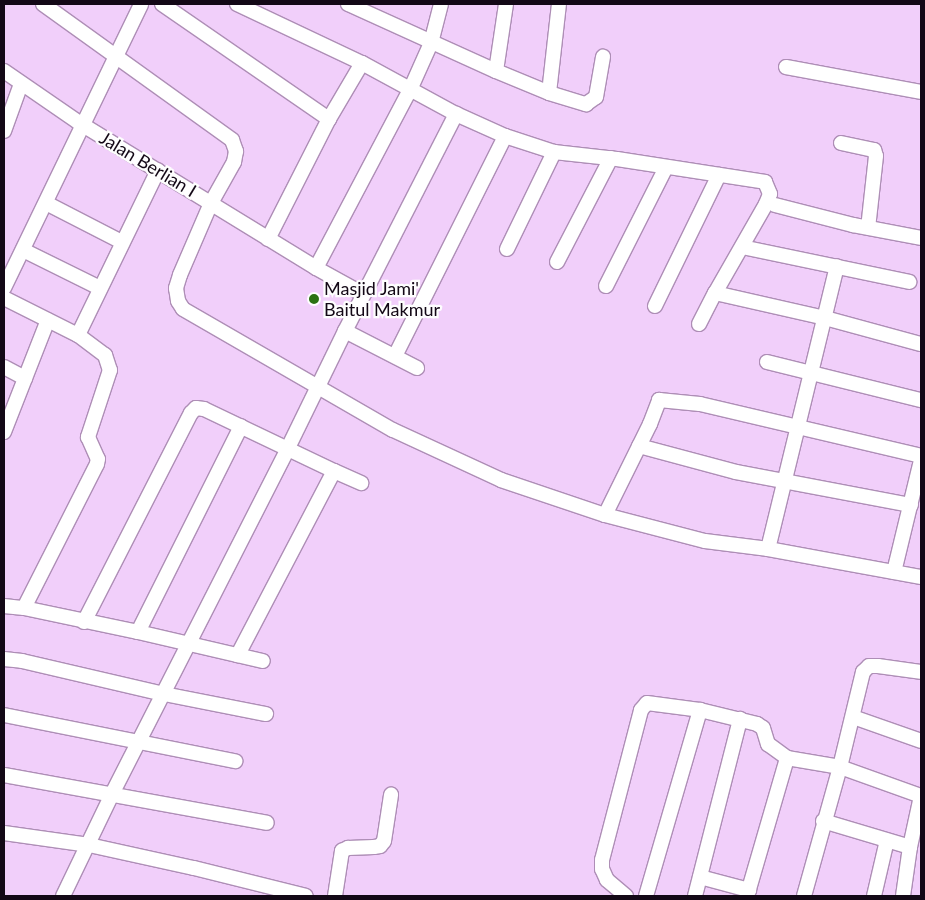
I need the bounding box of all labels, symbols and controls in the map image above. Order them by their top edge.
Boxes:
street label: Jalan Berlian I [96,127,200,201]
place label: Masjid Jami' Baitul Makmur [324,278,440,320]
marker: Masjid Jami' Baitul Makmur [308,293,320,305]

